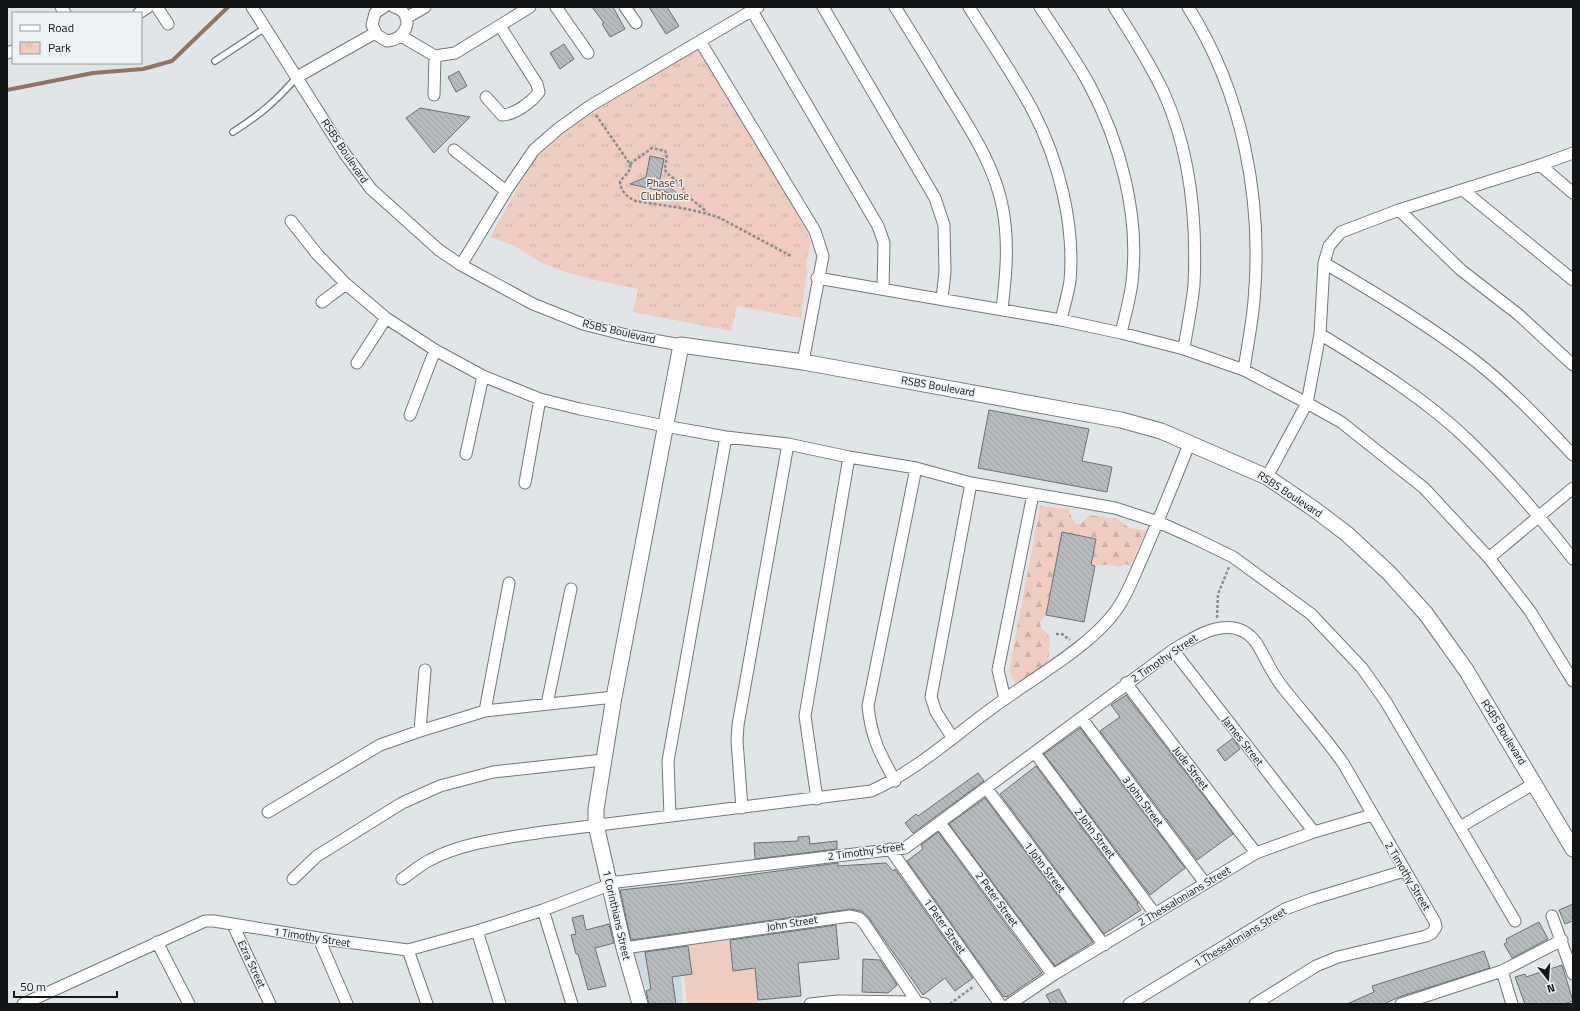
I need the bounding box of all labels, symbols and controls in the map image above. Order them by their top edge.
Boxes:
legend [12,12,142,64]
text: Road [48,18,74,37]
text: Park [48,38,71,57]
street label: RSBS Boulevard [318,116,373,187]
park label: Phase 1 Clubhouse [641,175,690,204]
street label: RSBS Boulevard [581,315,657,347]
street label: RSBS Boulevard [900,372,976,400]
street label: RSBS Boulevard [1254,467,1326,521]
street label: 2 Timothy Street [1127,630,1201,686]
street label: RSBS Boulevard [1477,696,1531,768]
street label: James Street [1218,713,1268,769]
street label: Jude Street [1169,743,1213,793]
street label: 3 John Street [1119,772,1168,830]
street label: 2 John Street [1071,804,1120,862]
street label: 2 Timothy Street [826,838,906,864]
street label: 1 John Street [1021,838,1070,896]
street label: 2 Timothy Street [1381,839,1435,913]
street label: 2 Thessalonians Street [1135,862,1233,930]
street label: 1 Corinthians Street [599,868,635,962]
street label: 2 Peter Street [972,868,1023,930]
street label: 1 Peter Street [920,895,970,957]
street label: 1 Thessalonians Street [1191,903,1289,971]
street label: John Street [765,911,819,935]
street label: 1 Timothy Street [272,923,352,951]
street label: Ezra Street [234,937,270,991]
north arrow [1528,959,1568,999]
scale bar [14,973,117,999]
text: 50 m [20,977,46,996]
text: N [1545,980,1557,997]

